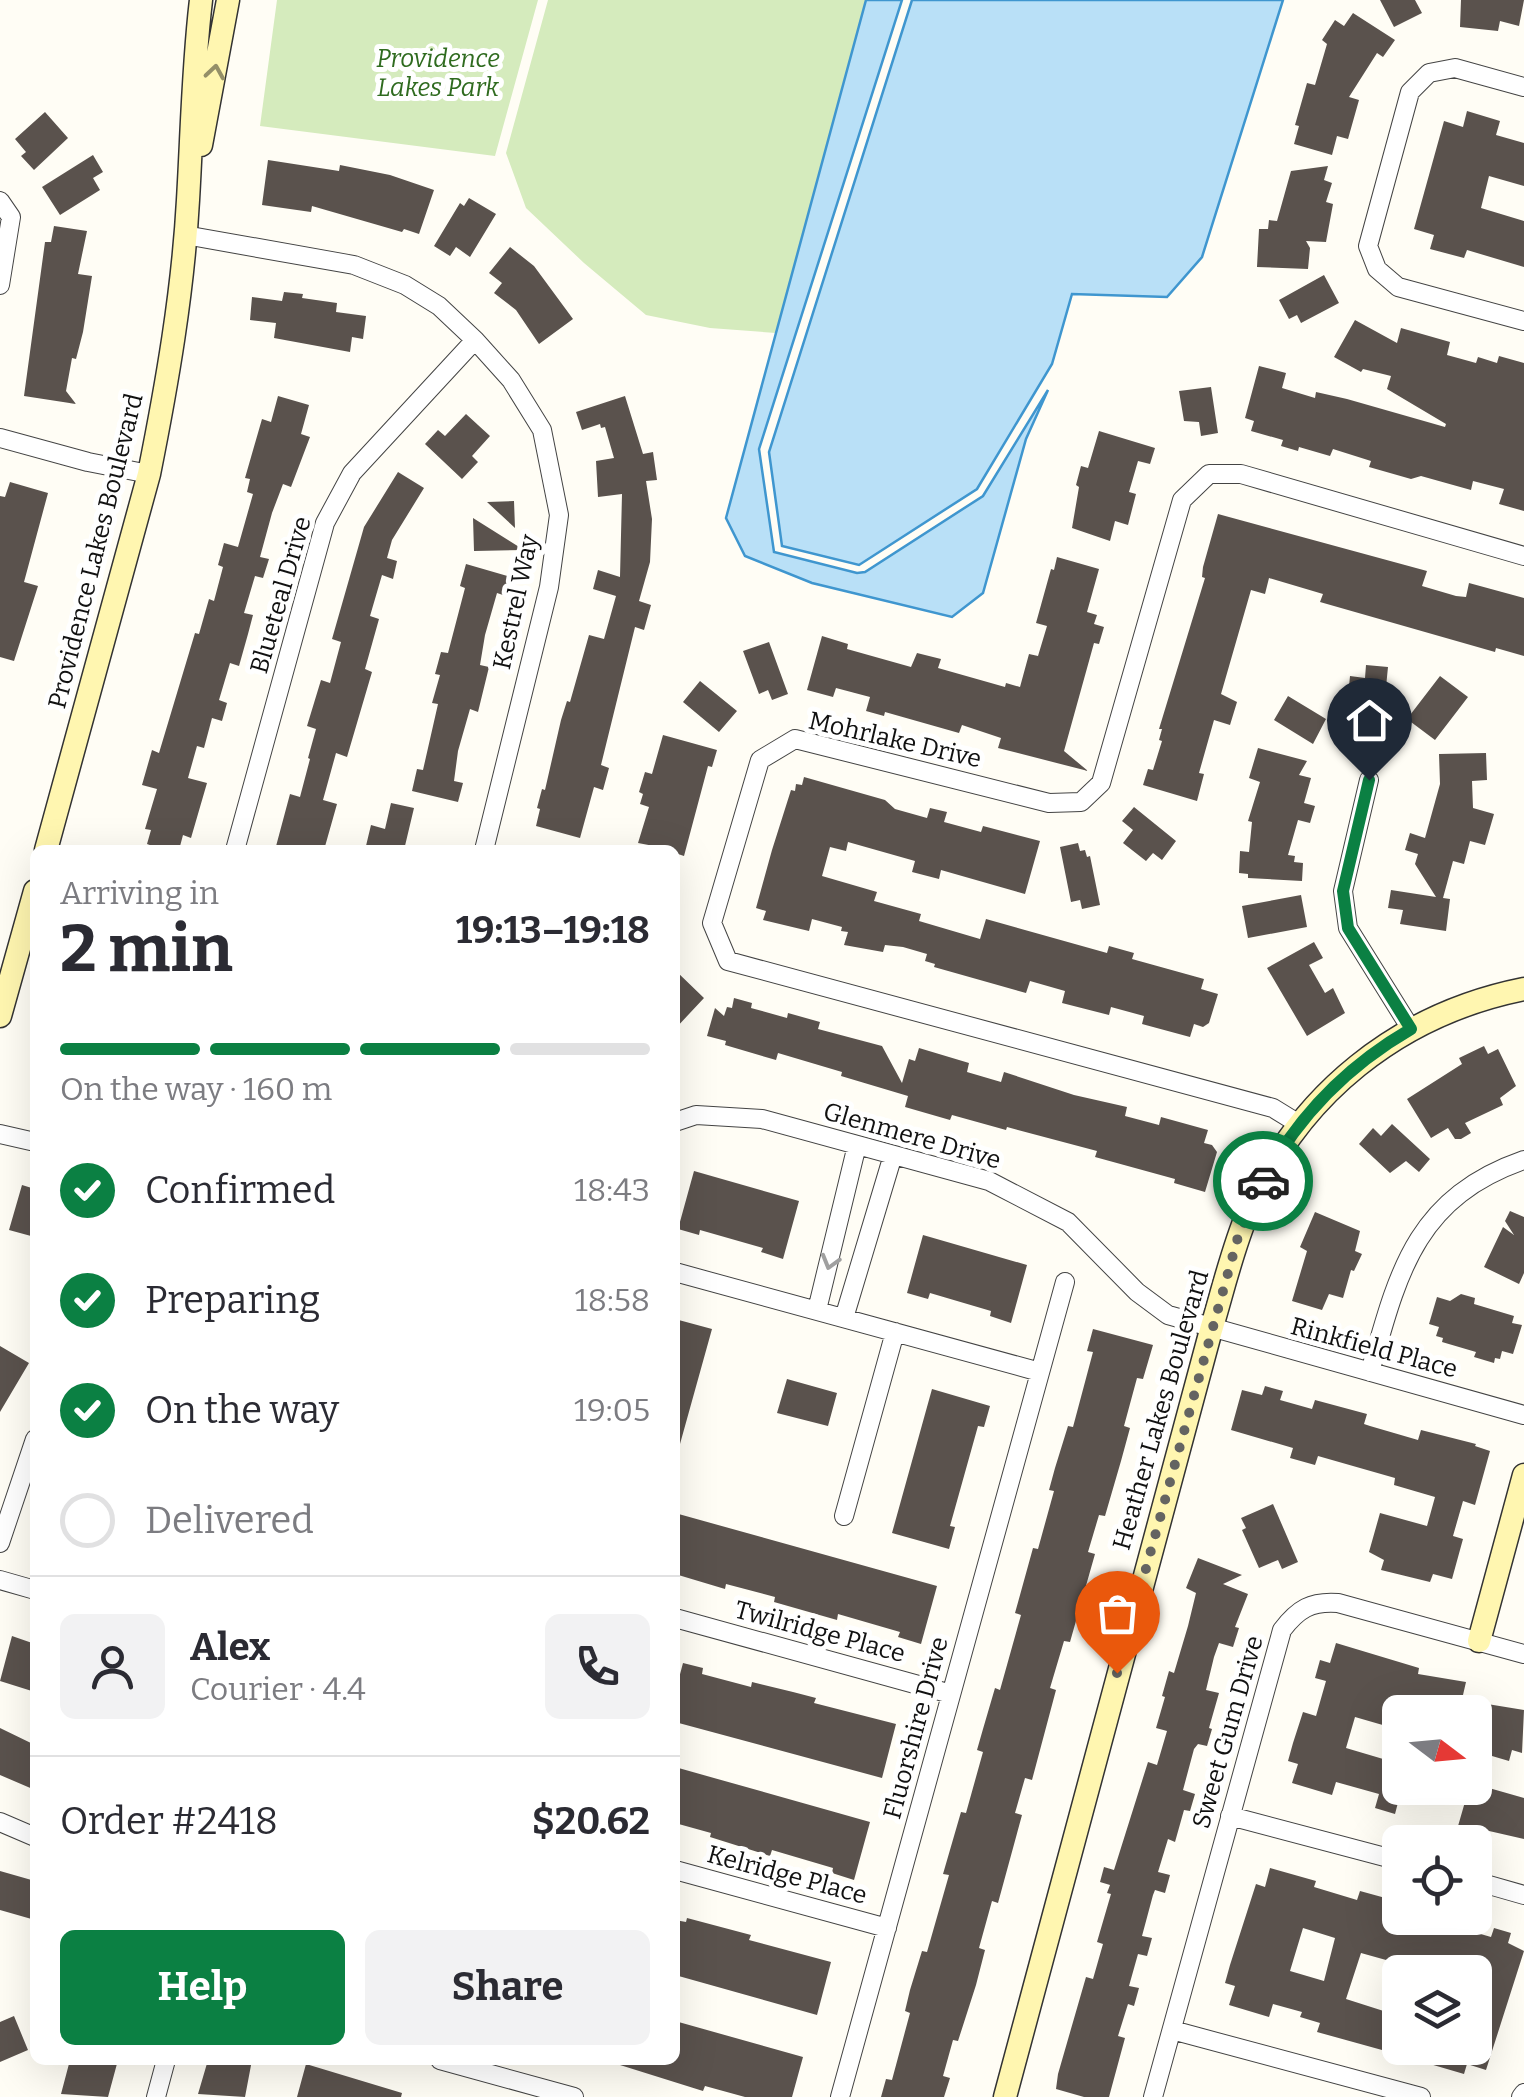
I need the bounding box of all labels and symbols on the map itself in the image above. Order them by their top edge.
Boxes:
park label: Providence Lakes Park [376,44,500,103]
one-way arrow [204,64,225,80]
street label: Providence Lakes Boulevard [42,390,150,712]
street label: Blueteal Drive [244,513,318,677]
street label: Kestrel Way [487,531,545,672]
pin [1327,678,1412,781]
street label: Mohrlake Drive [806,706,984,774]
street label: Glenmere Drive [820,1096,1004,1176]
courier [1213,1131,1313,1231]
one-way arrow [821,1253,842,1270]
street label: Heather Lakes Boulevard [1107,1266,1215,1553]
street label: Rinkfield Place [1287,1311,1461,1385]
pin [1075,1571,1160,1674]
street label: Twilridge Place [732,1595,908,1669]
street label: Sweet Gum Drive [1186,1632,1270,1832]
street label: Fluorshire Drive [877,1634,955,1822]
north arrow [1382,1695,1492,1805]
street label: Kelridge Place [704,1839,870,1911]

